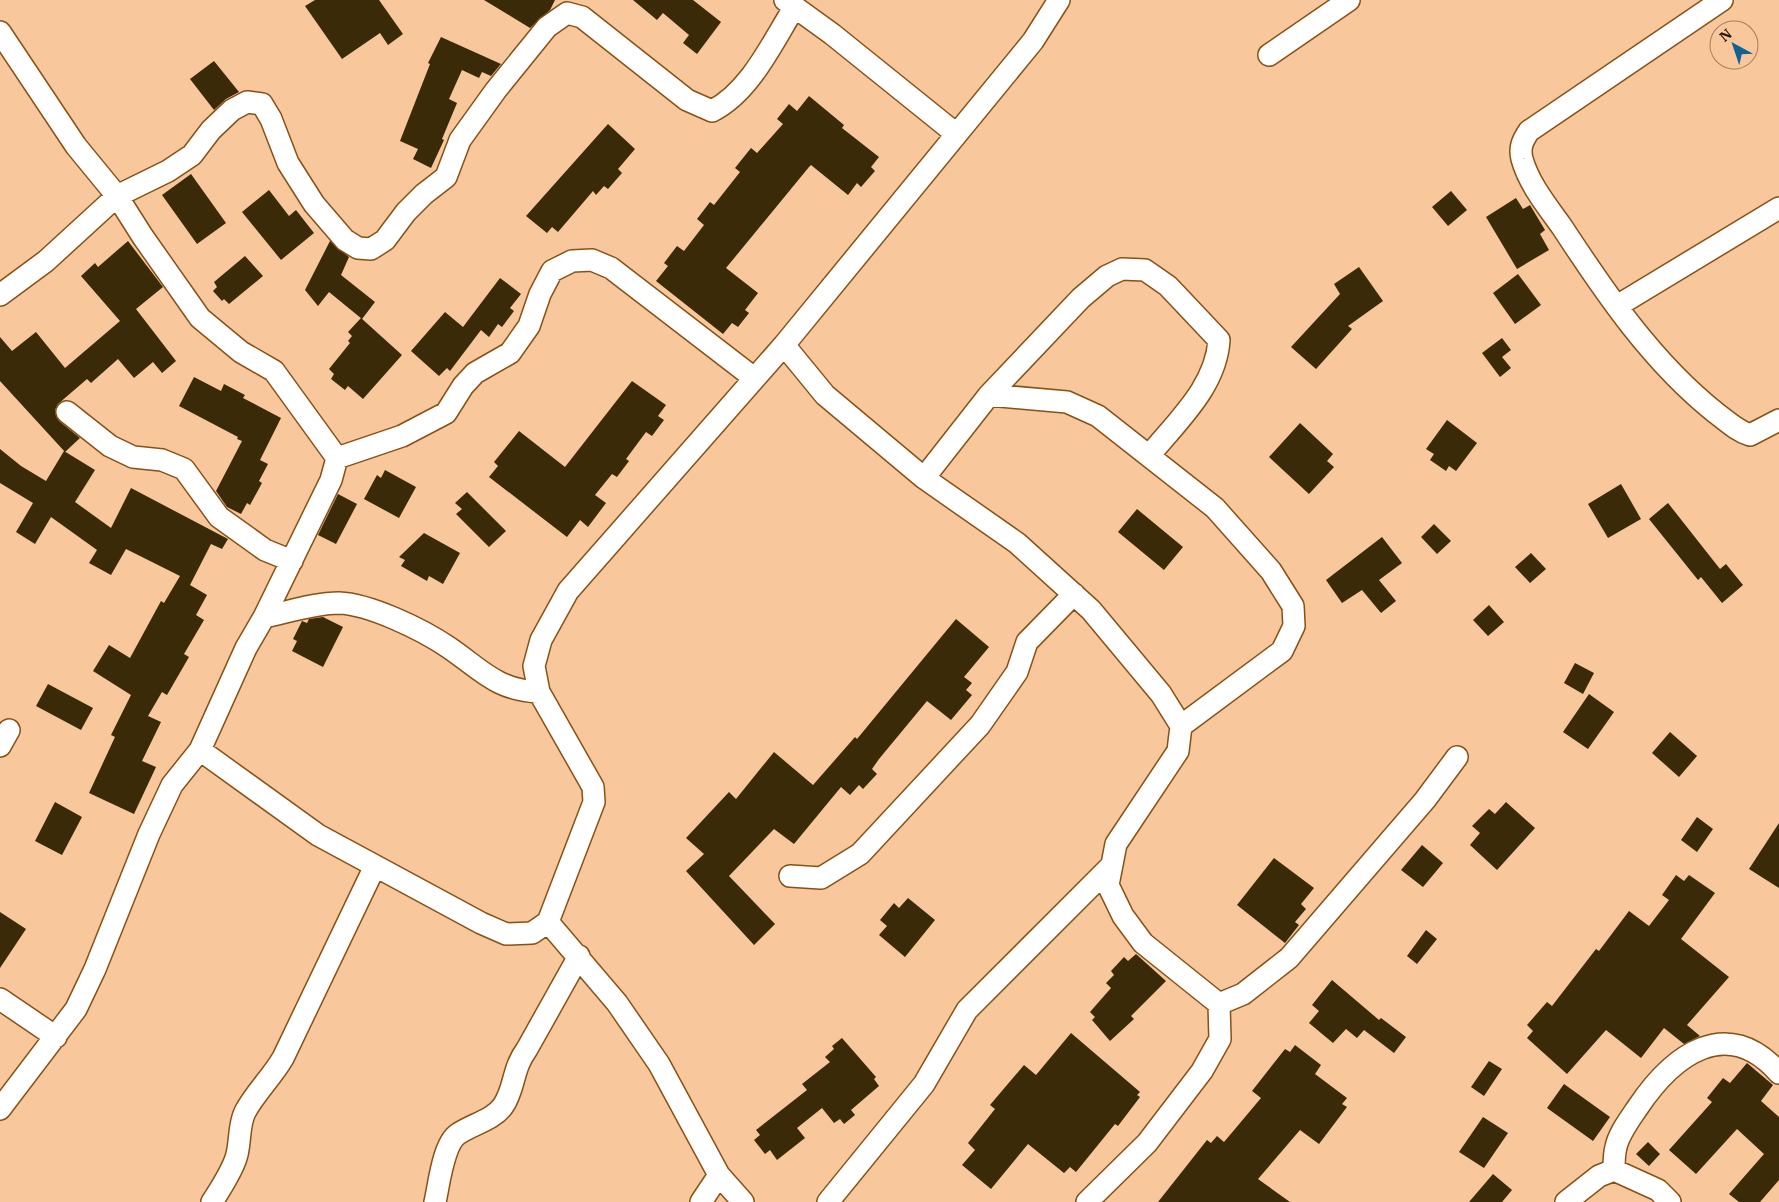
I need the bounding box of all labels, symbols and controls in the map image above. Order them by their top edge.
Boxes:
north arrow [1709,20,1759,70]
text: N [1716,25,1736,45]

